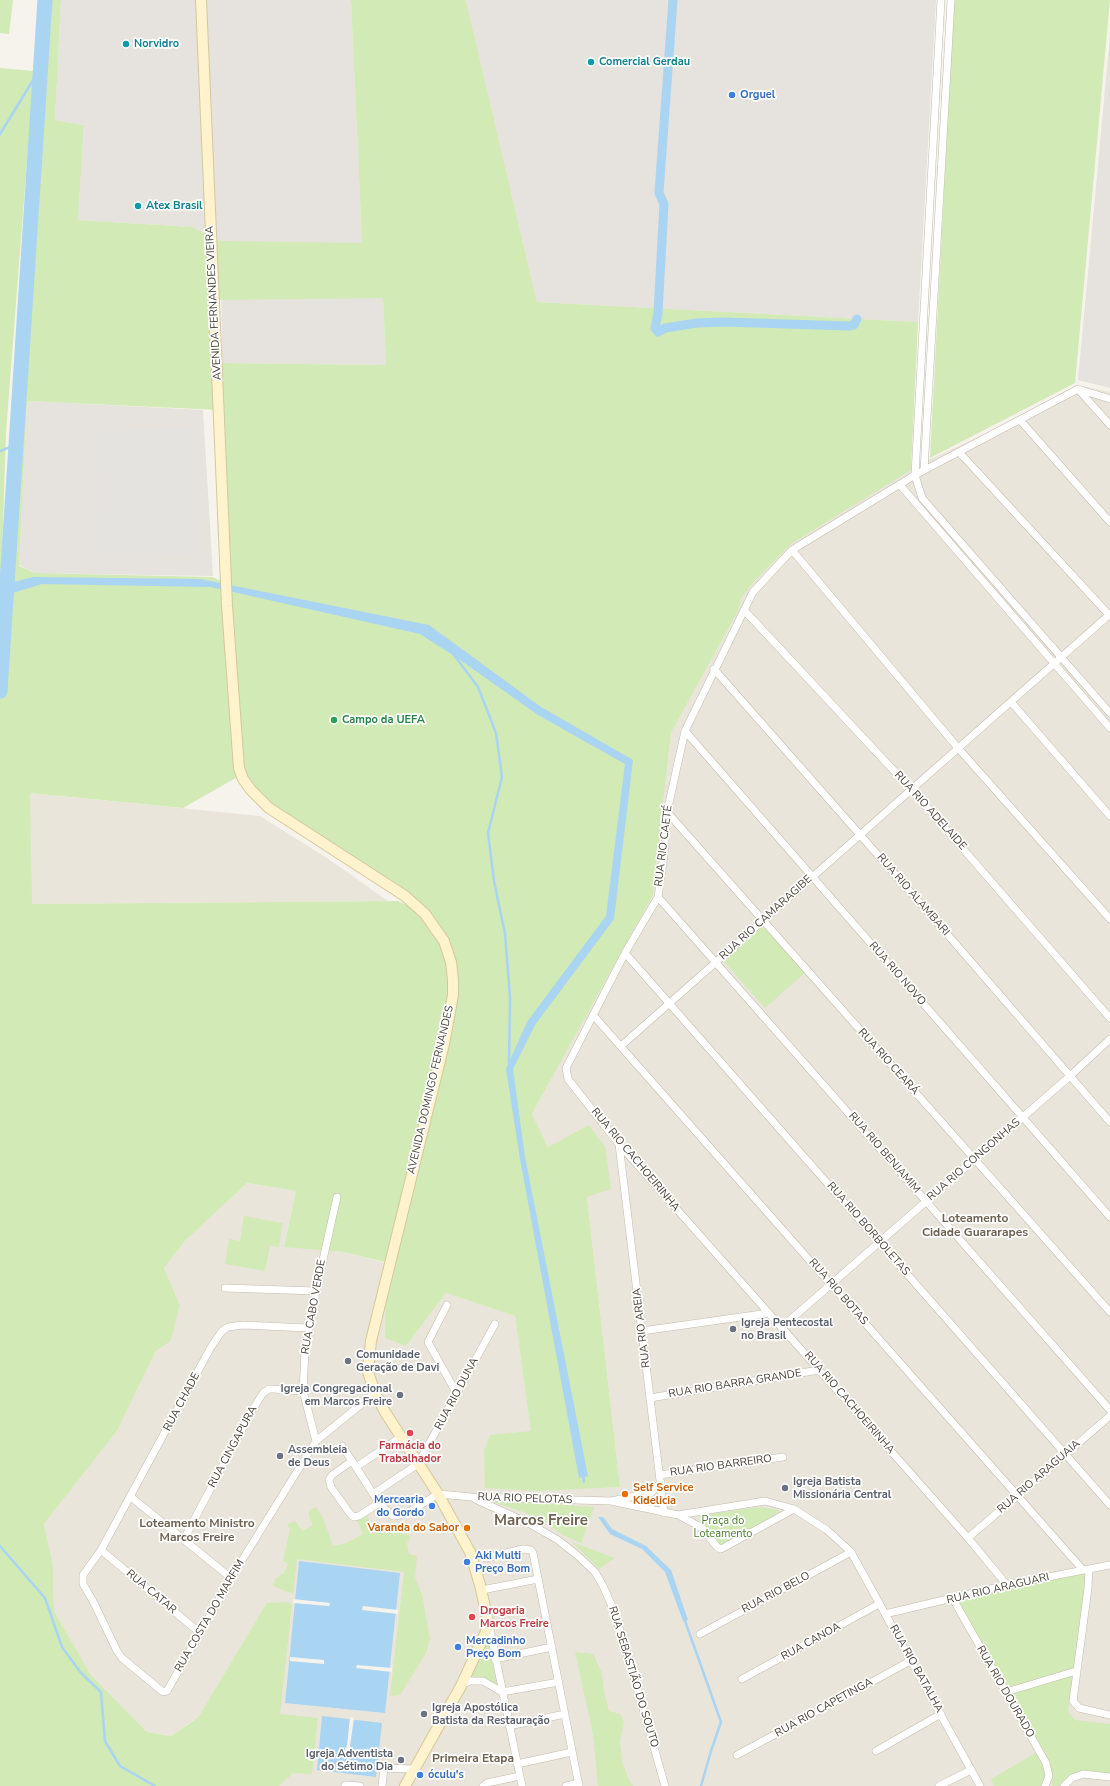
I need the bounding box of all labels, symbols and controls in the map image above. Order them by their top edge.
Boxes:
place label: Norvidro [134,37,179,51]
marker: Norvidro [121,39,131,49]
place label: Comercial Gerdau [599,55,690,69]
marker: Comercial Gerdau [586,57,596,67]
place label: Orguel [740,88,775,102]
marker: Orguel [727,90,737,100]
place label: Atex Brasil [146,199,203,213]
marker: Atex Brasil [133,201,143,211]
street label: AVENIDA FERNANDES VIEIRA [203,226,225,380]
place label: Campo da UEFA [342,713,425,727]
marker: Campo da UEFA [329,715,339,725]
street label: RUA RIO ADELAIDE [891,769,969,853]
street label: RUA RIO CAETÉ [652,804,676,888]
street label: RUA RIO ALAMBARI [874,851,952,939]
street label: RUA RIO CAMARAGIBE [717,873,815,963]
street label: RUA RIO NOVO [866,940,928,1008]
street label: AVENIDA DOMINGO FERNANDES [405,1004,457,1176]
street label: RUA RIO CEARÁ [855,1026,921,1098]
street label: RUA RIO CACHOEIRINHA [588,1106,682,1214]
street label: RUA RIO BENJAMIM [845,1110,923,1196]
street label: RUA RIO CONGONHAS [925,1116,1023,1204]
street label: RUA RIO BORBOLETAS [824,1180,912,1278]
district label: Loteamento Cidade Guararapes [922,1212,1028,1240]
street label: RUA RIO BOTAS [806,1256,870,1328]
street label: RUA CABO VERDE [299,1259,329,1355]
street label: RUA RIO AREIA [631,1287,653,1369]
place label: Igreja Pentecostal no Brasil [741,1316,833,1342]
marker: Igreja Pentecostal no Brasil [728,1324,738,1334]
place label: Comunidade Geração de Davi [356,1348,439,1374]
street label: RUA RIO CACHOEIRINHA [801,1349,897,1457]
marker: Comunidade Geração de Davi [343,1356,353,1366]
street label: RUA RIO DUNA [432,1356,482,1432]
street label: RUA RIO BARRA GRANDE [668,1367,802,1401]
street label: RUA CHADE [161,1370,203,1434]
place label: Igreja Congregacional em Marcos Freire [281,1382,392,1408]
marker: Igreja Congregacional em Marcos Freire [395,1390,405,1400]
street label: RUA CINGAPURA [206,1404,260,1490]
marker: Farmácia do Trabalhador [405,1428,415,1438]
street label: RUA RIO ARAGUAIA [995,1437,1083,1517]
place label: Farmácia do Trabalhador [379,1439,441,1465]
place label: Assembleia de Deus [288,1443,347,1469]
marker: Assembleia de Deus [275,1451,285,1461]
street label: RUA RIO BARREIRO [669,1452,773,1480]
place label: Igreja Batista Missionária Central [793,1475,891,1501]
place label: Self Service Kidelicia [633,1481,693,1507]
marker: Igreja Batista Missionária Central [780,1483,790,1493]
marker: Self Service Kidelicia [620,1489,630,1499]
street label: RUA RIO PELOTAS [477,1491,573,1507]
place label: Mercearia do Gordo [374,1493,424,1519]
marker: Mercearia do Gordo [427,1501,437,1511]
district label: Marcos Freire [494,1512,588,1530]
park label: Praça do Loteamento [694,1514,752,1540]
district label: Loteamento Ministro Marcos Freire [139,1517,255,1545]
place label: Varanda do Sabor [367,1521,459,1535]
marker: Varanda do Sabor [462,1523,472,1533]
place label: Aki Multi Preço Bom [475,1549,530,1575]
marker: Aki Multi Preço Bom [462,1557,472,1567]
street label: RUA COSTA DO MARFIM [172,1558,248,1674]
street label: RUA CATAR [123,1567,179,1617]
street label: RUA RIO BELO [740,1569,812,1617]
street label: RUA RIO ARAGUARI [945,1571,1051,1607]
place label: Drogaria Marcos Freire [480,1604,549,1630]
street label: RUA SEBASTIÃO DO SOUTO [605,1605,661,1749]
marker: Drogaria Marcos Freire [467,1612,477,1622]
street label: RUA CANOA [779,1620,843,1664]
street label: RUA RIO BATALHA [886,1623,946,1715]
place label: Mercadinho Preço Bom [466,1634,526,1660]
marker: Mercadinho Preço Bom [453,1642,463,1652]
street label: RUA RIO DOURADO [973,1644,1037,1740]
street label: RUA RIO CAPETINGA [773,1676,875,1740]
place label: Igreja Apostólica Batista da Restauração [432,1701,550,1727]
marker: Igreja Apostólica Batista da Restauração [419,1709,429,1719]
place label: Igreja Adventista do Sétimo Dia [306,1747,393,1773]
district label: Primeira Etapa [432,1752,514,1766]
marker: Igreja Adventista do Sétimo Dia [396,1755,406,1765]
place label: óculu's [428,1768,464,1782]
marker: óculu's [415,1770,425,1780]

